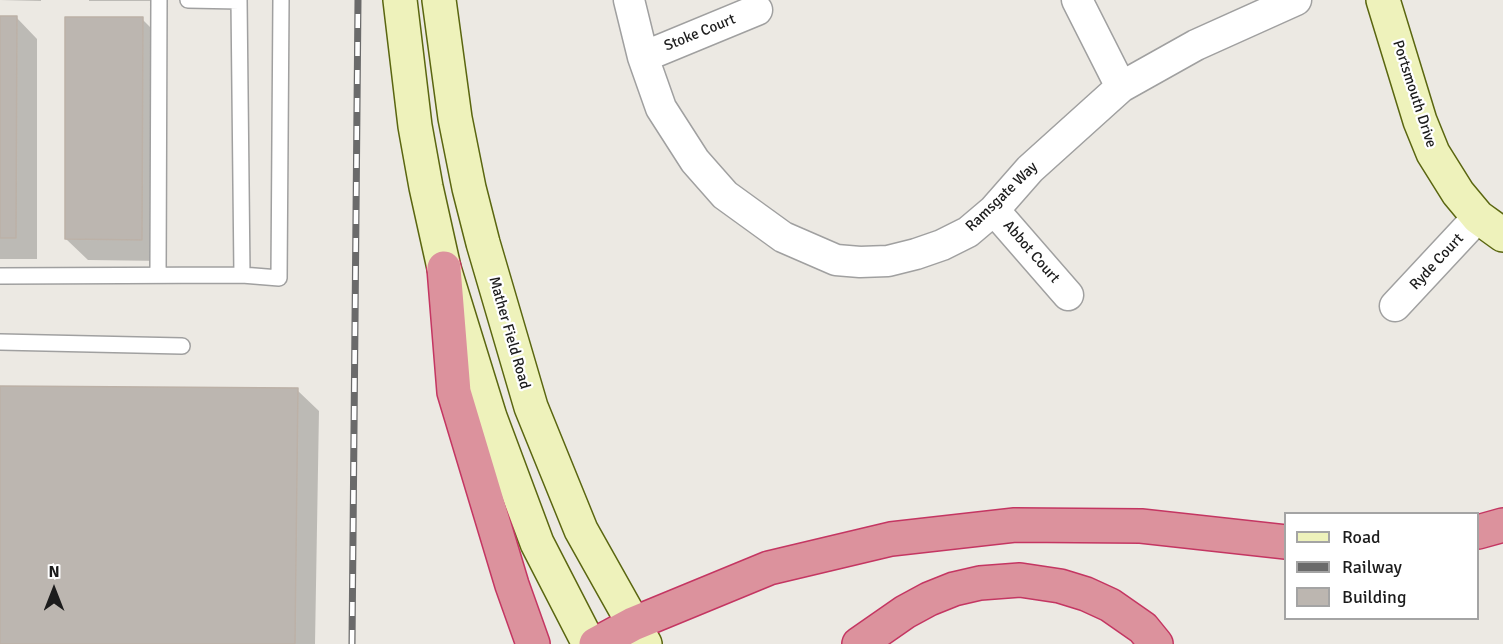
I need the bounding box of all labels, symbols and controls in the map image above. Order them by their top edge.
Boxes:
street label: Stoke Court [662,11,738,55]
street label: Portsmouth Drive [1388,38,1440,150]
street label: Ramsgate Way [962,158,1042,236]
street label: Abbot Court [999,217,1063,287]
street label: Ryde Court [1406,230,1468,294]
street label: Mather Field Road [484,275,534,391]
legend [1284,512,1479,620]
text: Road [1342,526,1381,548]
text: Railway [1342,556,1402,578]
north arrow [24,560,84,620]
text: N [48,562,60,582]
text: Building [1342,586,1406,608]

